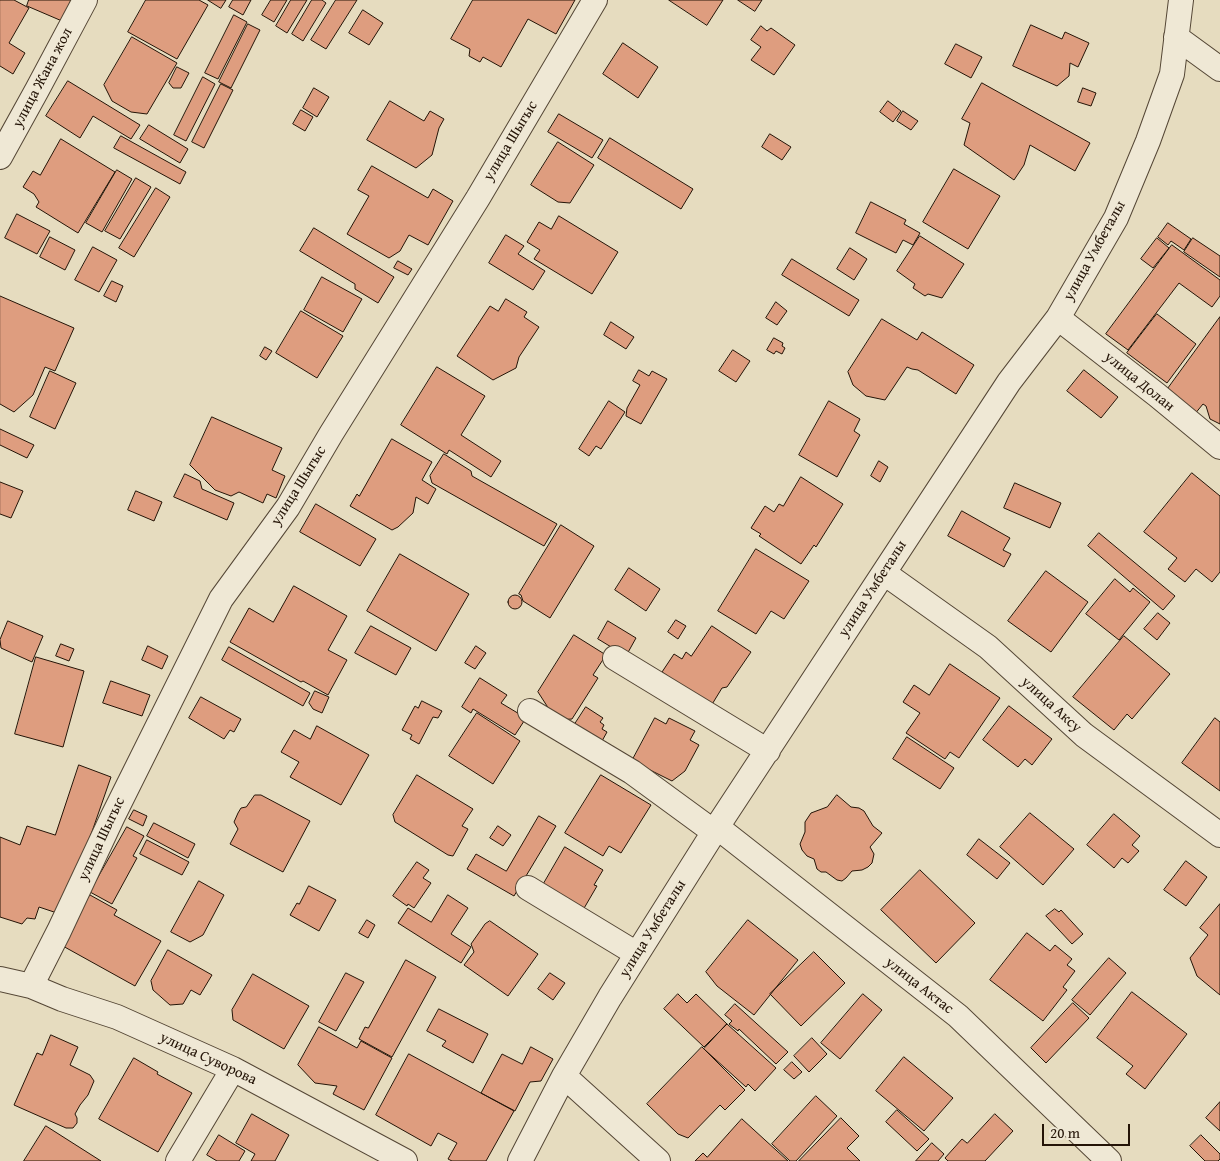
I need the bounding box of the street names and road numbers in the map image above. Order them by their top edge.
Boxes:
street label: улица Жана жол [9,25,77,131]
street label: улица Шыгыс [480,98,542,184]
street label: улица Умбеталы [1060,198,1130,304]
street label: улица Долан [1100,348,1178,416]
street label: улица Шыгыс [267,443,331,529]
street label: улица Умбеталы [835,537,911,641]
street label: улица Аксу [1017,673,1085,737]
street label: улица Шыгыс [75,794,129,884]
street label: улица Умбеталы [616,877,690,981]
street label: улица Актас [881,954,957,1018]
street label: улица Суворова [157,1029,259,1089]

